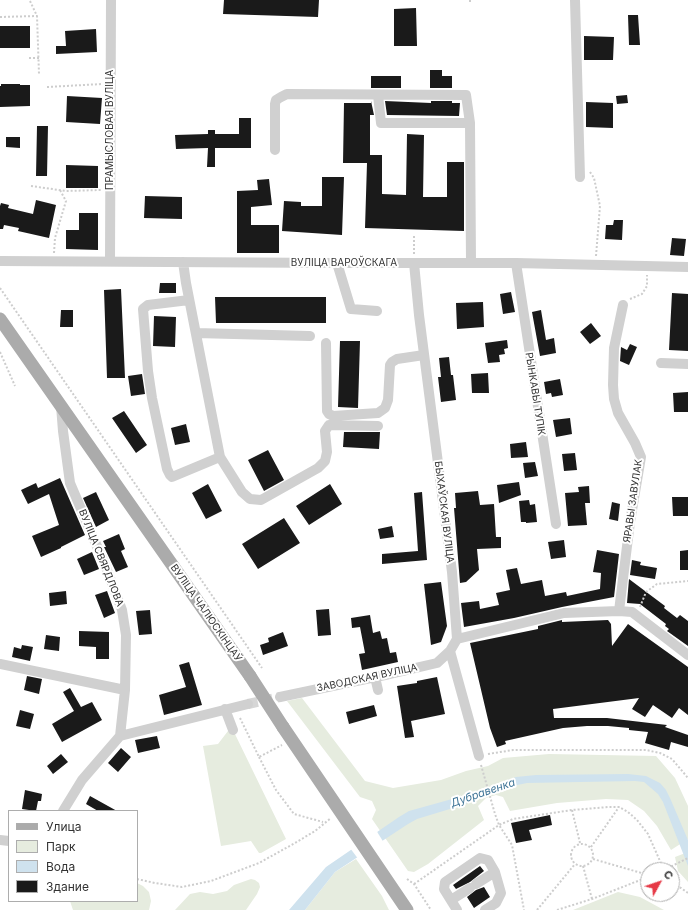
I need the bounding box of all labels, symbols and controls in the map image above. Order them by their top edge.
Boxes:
street label: ПРАМЫСЛОВАЯ ВУЛІЦА [104,70,116,190]
street label: ВУЛІЦА ВАРОЎСКАГА [291,257,397,269]
street label: РЫНКАВЫ ТУПІК [523,352,547,436]
street label: ЯРАВЫ ЗАВУЛАК [621,458,645,544]
street label: БЫХАЎСКАЯ ВУЛІЦА [432,460,456,564]
street label: ВУЛІЦА СВЯРДЛОВА [76,508,126,608]
street label: ВУЛІЦА ЧАЛЮСКІНЦАЎ [168,562,244,664]
street label: ЗАВОДСКАЯ ВУЛІЦА [316,661,418,695]
water label: Дубравенка [449,776,517,810]
legend [8,810,138,902]
text: Улица [46,819,81,834]
text: Парк [46,839,76,854]
text: Вода [46,859,75,874]
north arrow [640,862,680,902]
text: С [660,867,676,883]
text: Здание [46,879,89,894]

